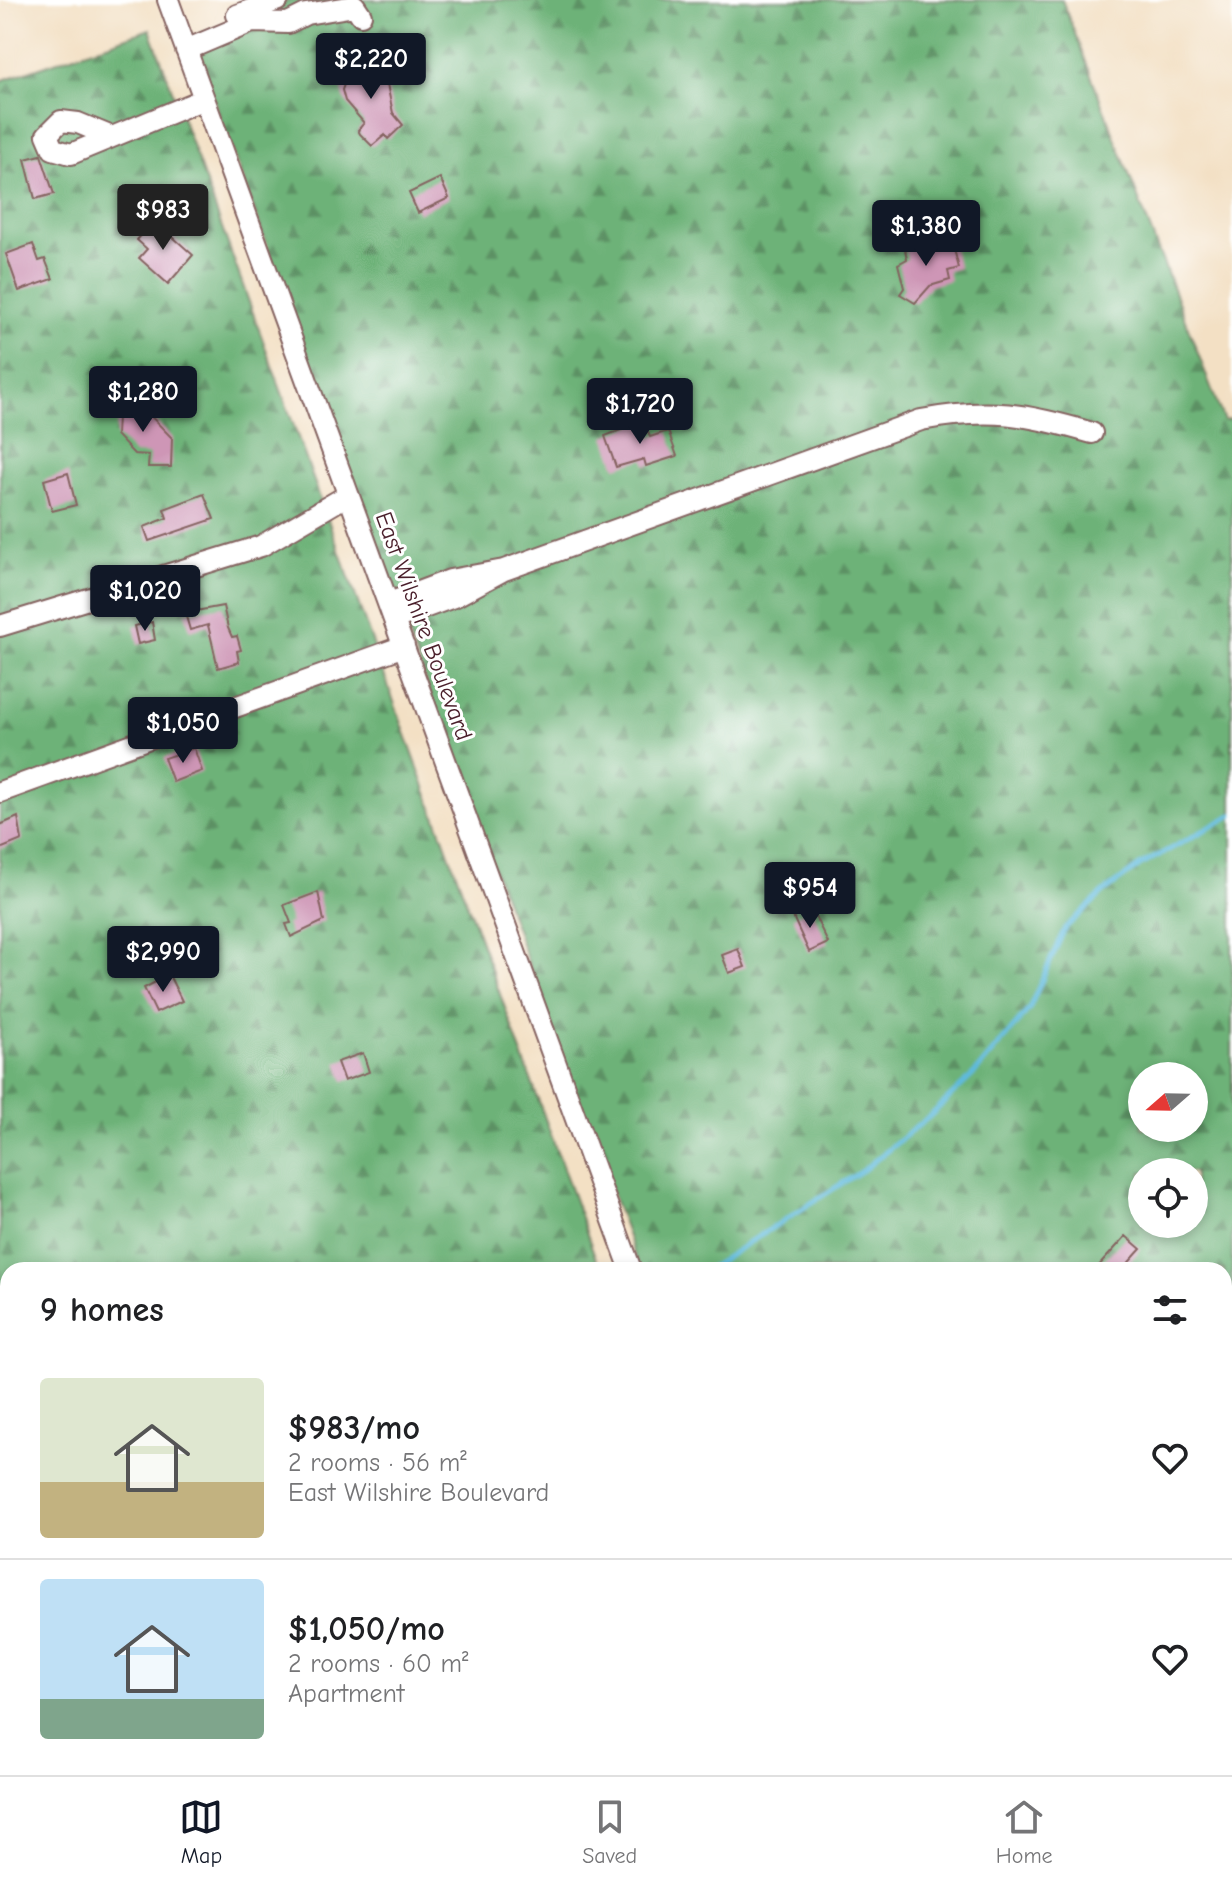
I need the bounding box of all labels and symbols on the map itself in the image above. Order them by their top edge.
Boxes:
pin: $2,220 [306,33,436,101]
pin: $983 [116,184,210,252]
pin: $1,380 [861,200,991,268]
pin: $1,280 [78,366,208,434]
pin: $1,720 [575,378,705,446]
street label: East Wilshire Boulevard [370,508,478,744]
pin: $1,020 [80,565,210,633]
pin: $1,050 [118,697,248,765]
pin: $954 [763,862,857,930]
pin: $2,990 [98,926,228,994]
north arrow [1128,1062,1208,1142]

